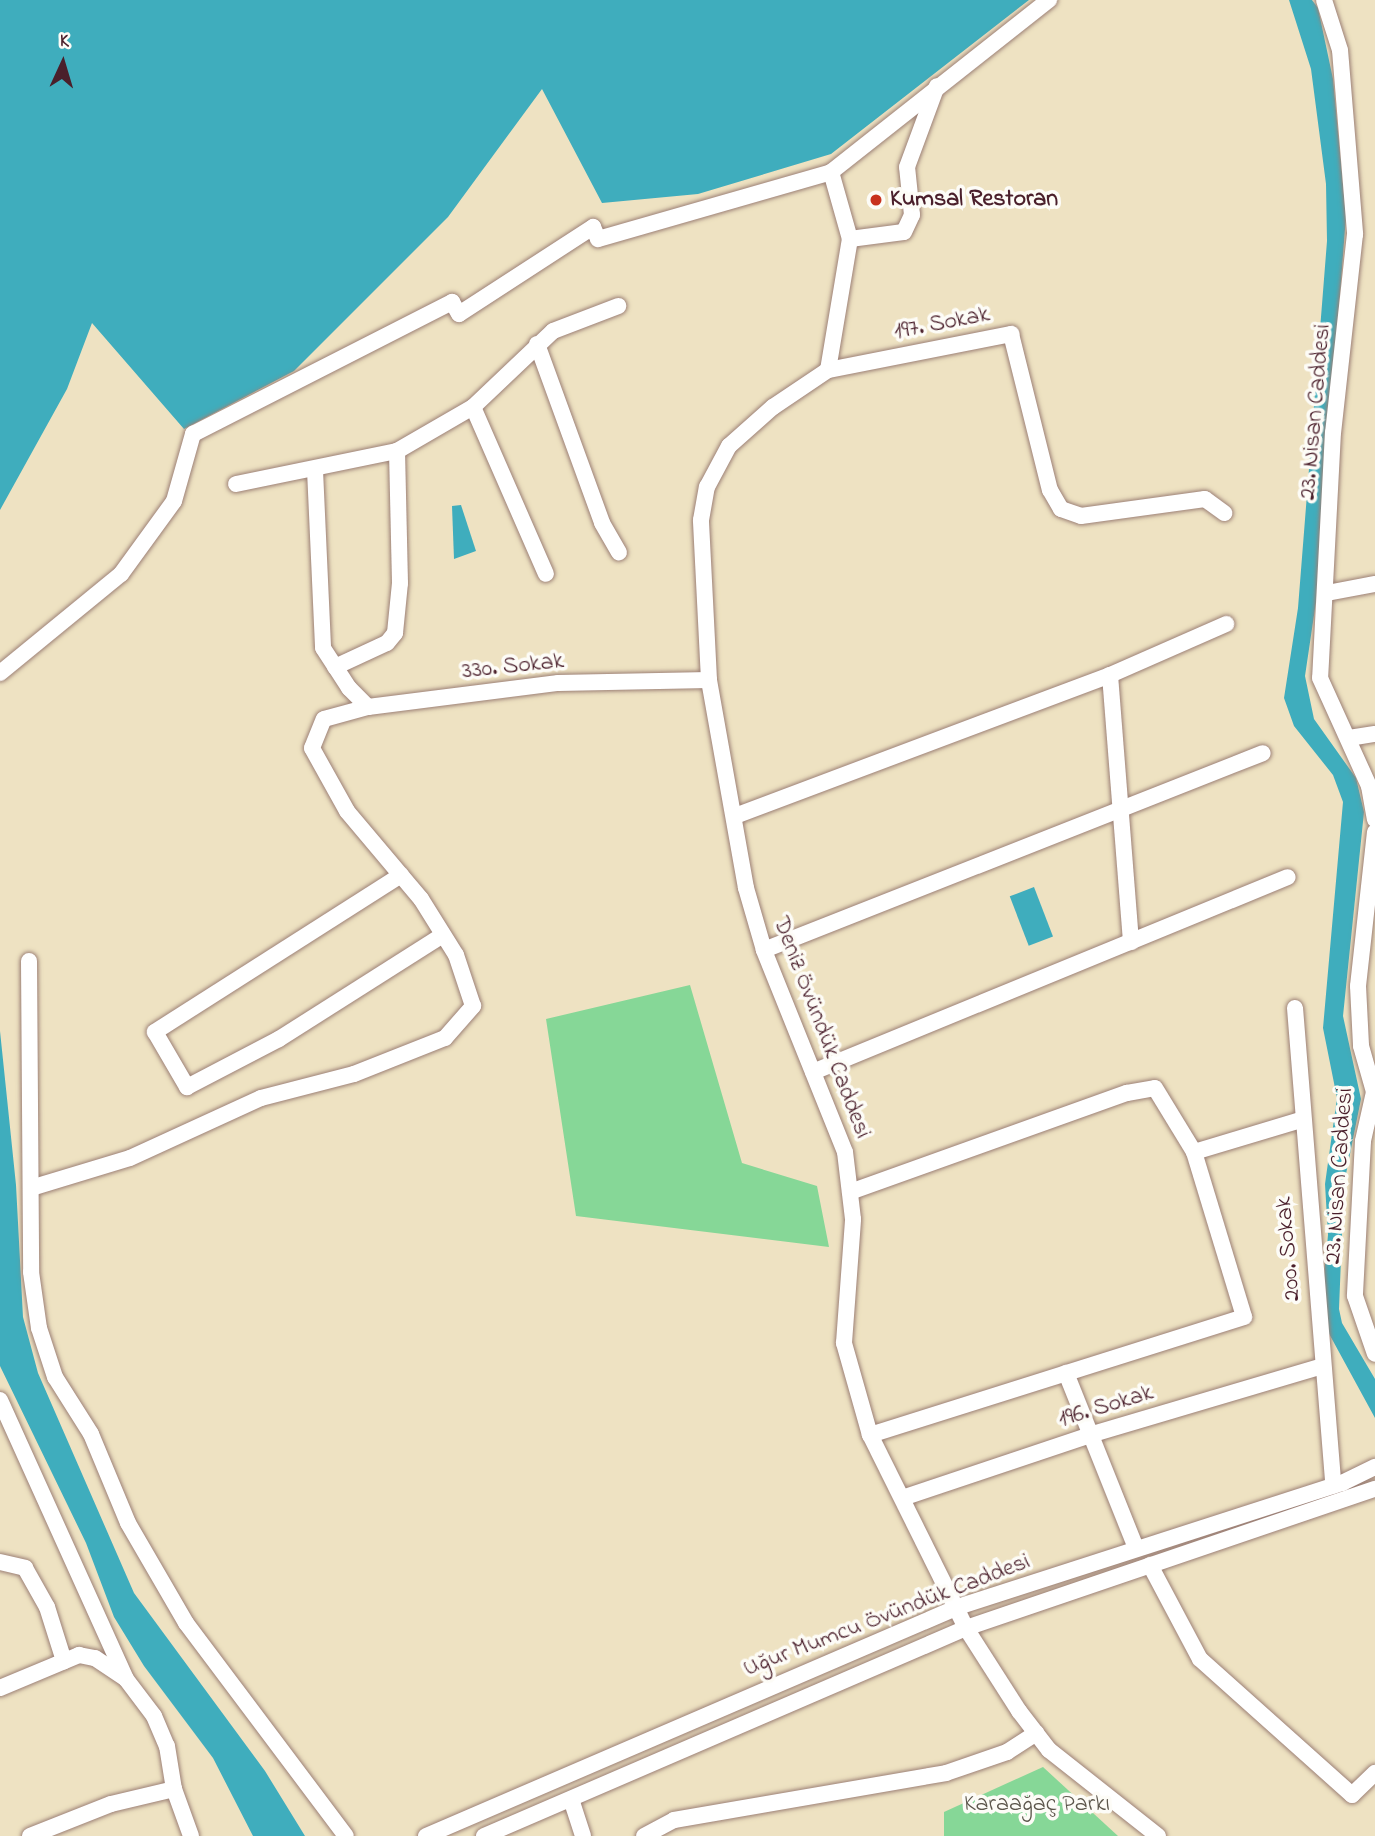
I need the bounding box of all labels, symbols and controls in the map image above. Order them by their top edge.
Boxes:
north arrow [28,28,98,98]
text: K [59,28,70,55]
place label: Kumsal Restoran [890,186,1058,214]
marker: Kumsal Restoran [868,192,884,208]
street label: 197. Sokak [892,301,992,347]
street label: 23. Nisan Caddesi [1294,323,1338,501]
street label: 330. Sokak [461,647,565,687]
street label: Deniz Övündük Caddesi [765,913,877,1143]
street label: 23. Nisan Caddesi [1319,1087,1361,1265]
street label: 200. Sokak [1270,1196,1308,1302]
street label: 196. Sokak [1055,1379,1157,1435]
street label: Uğur Mumcu Övündük Caddesi [740,1548,1034,1684]
park label: Karaağaç Parkı [964,1791,1110,1819]

